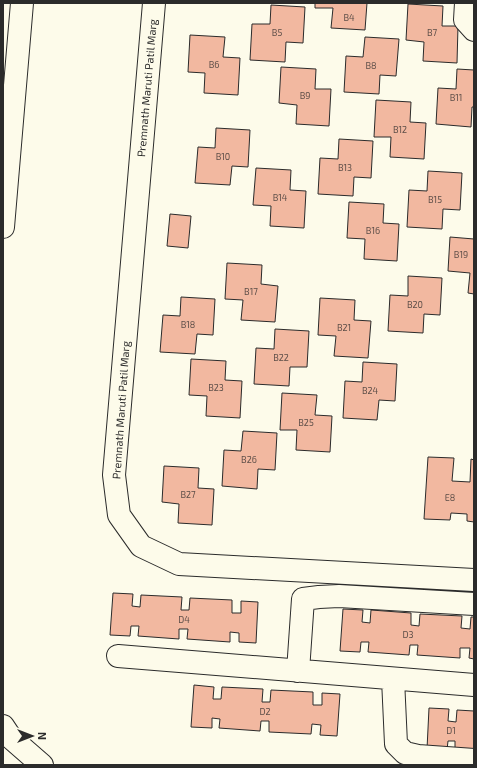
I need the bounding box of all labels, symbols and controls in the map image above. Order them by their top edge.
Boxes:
house number: B4 [343,12,355,23]
street label: Premnath Maruti Patil Marg [134,18,159,158]
house number: B5 [272,27,282,38]
house number: B7 [427,27,437,38]
house number: B6 [209,59,219,70]
house number: B8 [365,60,377,71]
house number: B9 [300,90,310,101]
house number: B11 [450,92,462,103]
house number: B12 [393,124,407,135]
house number: B10 [216,151,230,162]
house number: B13 [338,162,352,173]
house number: B14 [273,192,288,203]
house number: B15 [428,194,442,205]
house number: B16 [366,225,380,236]
house number: B19 [454,249,468,260]
house number: B17 [244,286,258,297]
house number: B20 [407,299,423,310]
house number: B18 [181,319,195,330]
house number: B21 [337,322,351,333]
street label: Premnath Maruti Patil Marg [109,340,132,480]
house number: B22 [273,352,289,363]
house number: B23 [208,382,224,393]
house number: B24 [362,385,379,396]
house number: B25 [298,417,314,428]
house number: B26 [241,454,257,465]
house number: B27 [180,489,196,500]
house number: E8 [445,492,455,503]
house number: D4 [178,614,190,625]
house number: D3 [403,629,413,640]
house number: D2 [259,706,271,717]
north arrow [12,716,52,756]
house number: D1 [446,725,456,736]
text: N [36,732,49,740]

